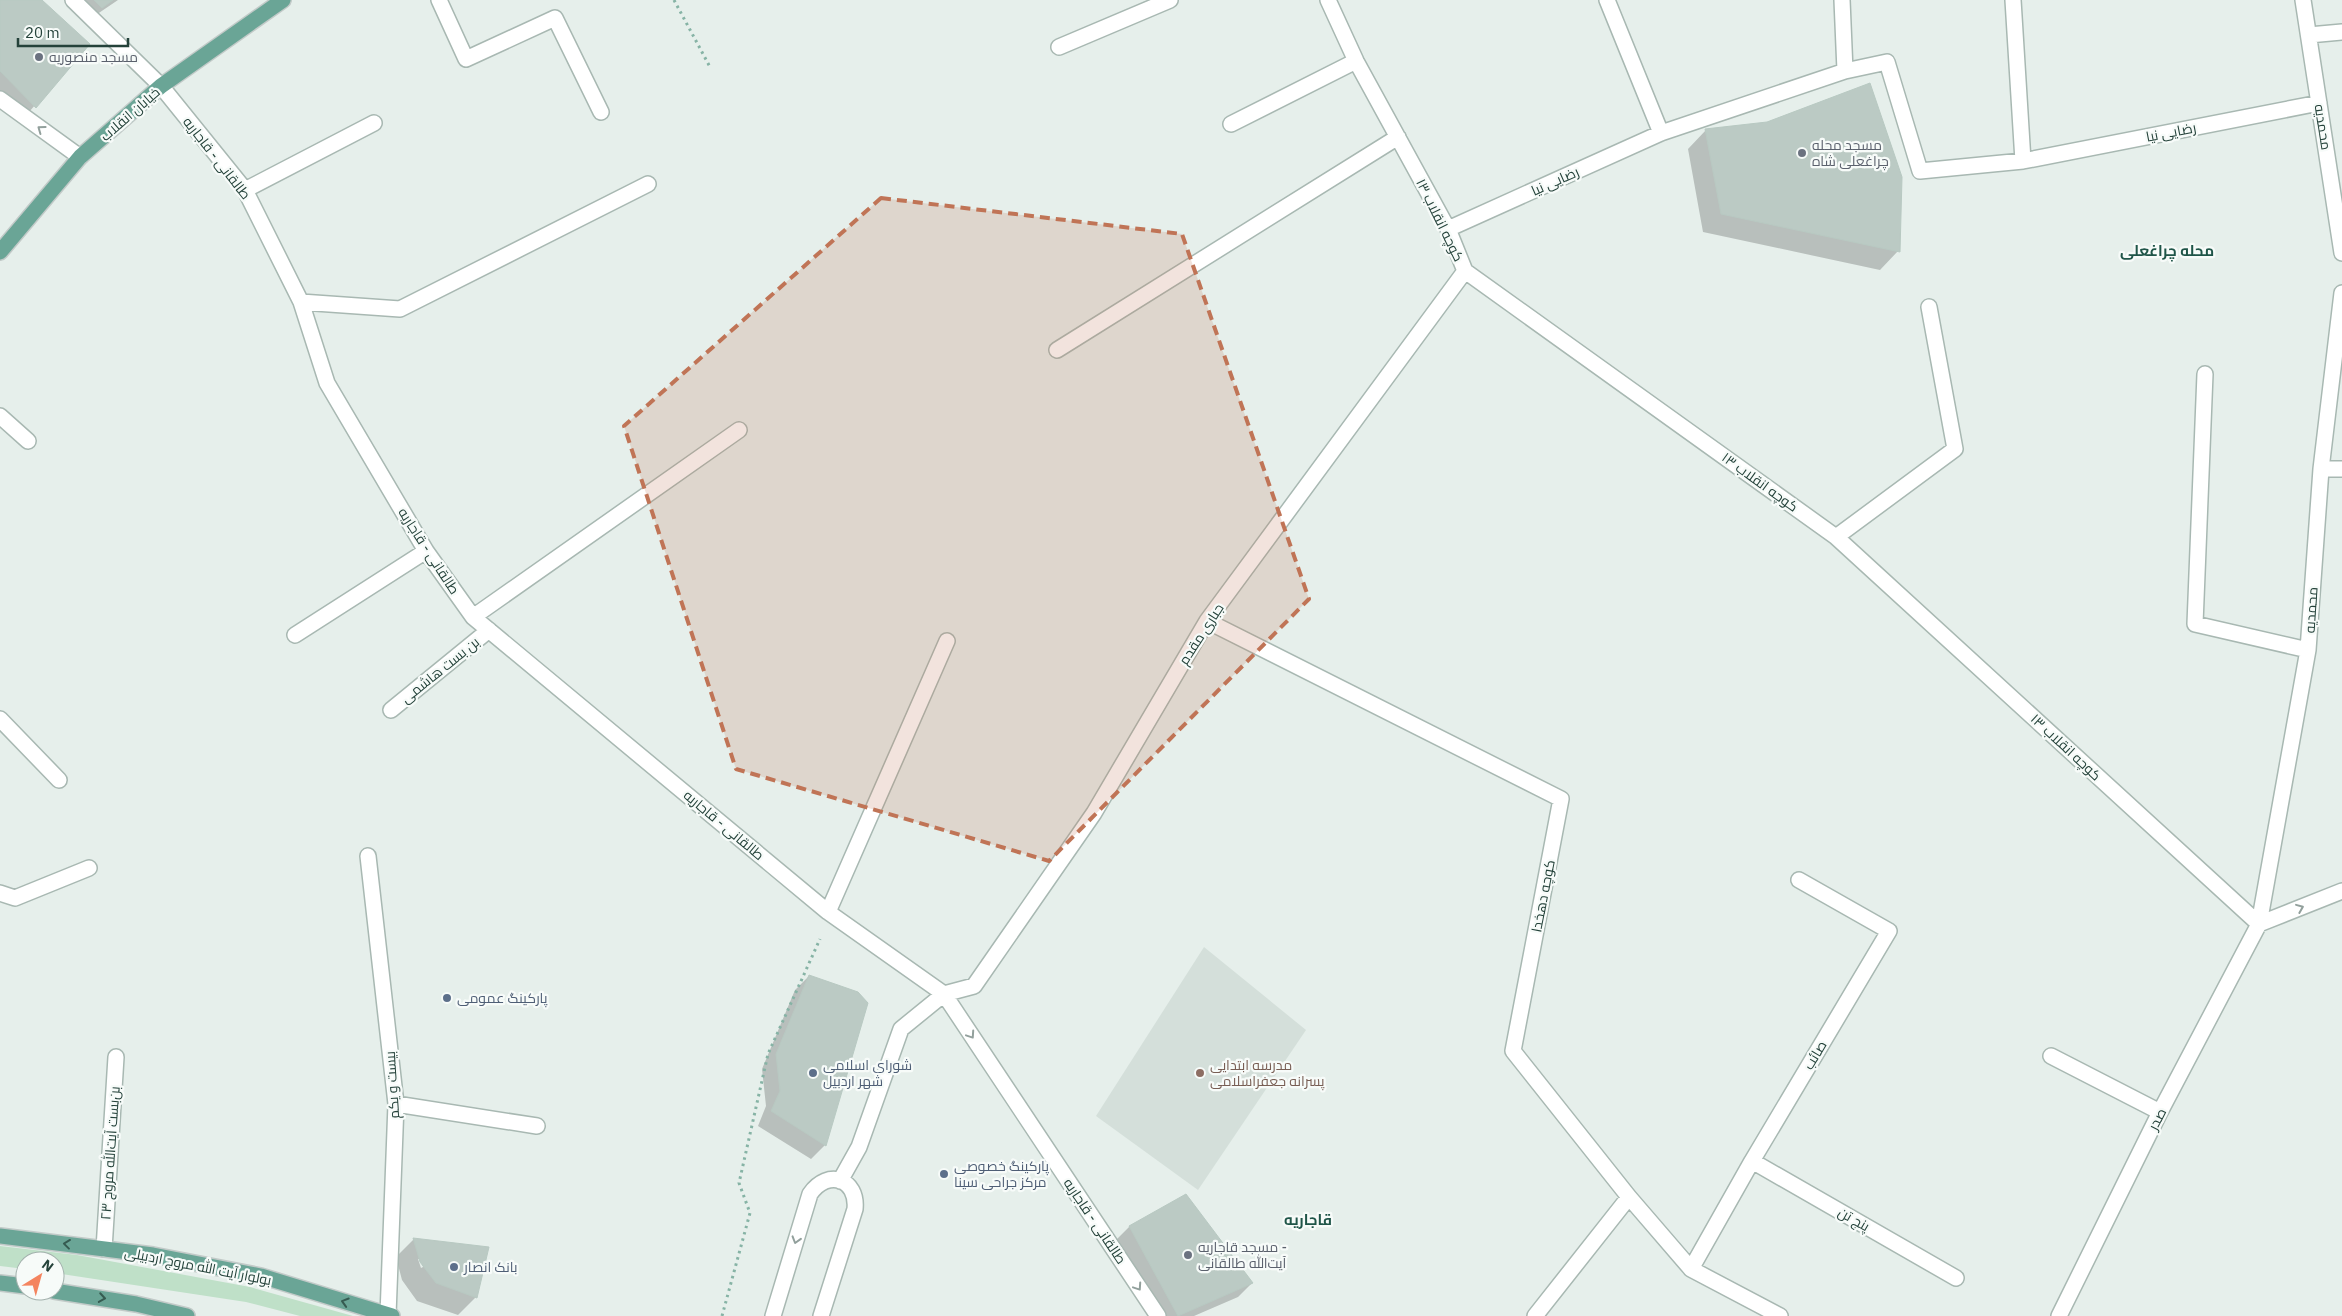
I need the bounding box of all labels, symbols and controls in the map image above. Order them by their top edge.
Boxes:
scale bar [18,15,128,47]
text: 20 m [25,23,60,42]
place label: مسجد منصوریه [49,48,138,66]
marker: مسجد منصوریه [33,51,45,63]
street label: خیابان انقلاب [96,83,164,145]
street label: محمدیه [2310,103,2336,151]
street label: طالقانی - قاجاریه [179,113,255,203]
street label: رضایی نیا [2144,118,2198,146]
one-way arrow [37,126,47,135]
place label: مسجد محله چراغعلی شاه [1812,136,1889,171]
marker: مسجد محله چراغعلی شاه [1796,147,1808,159]
street label: رضایی نیا [1528,162,1582,200]
street label: کوچه انقلاب ۱۳ [1411,176,1468,265]
district label: محله چراغعلی [2120,241,2214,262]
street label: کوچه انقلاب ۱۳ [1718,448,1802,517]
street label: طالقانی - قاجاریه [394,504,464,598]
street label: محمدیه [2300,586,2322,634]
street label: جباری مقدم [1174,600,1228,669]
street label: بن بست هاشمی [397,633,483,707]
street label: کوچه انقلاب ۱۳ [2026,710,2105,785]
street label: طالقانی - قاجاریه [680,786,768,864]
street label: کوچه دهخدا [1527,858,1560,934]
one-way arrow [2296,904,2304,914]
place label: پارکینگ عمومی [457,989,548,1008]
marker: پارکینگ عمومی [441,992,453,1004]
one-way arrow [965,1029,974,1039]
street label: صائب [1799,1037,1831,1073]
street label: بیست و یکم [381,1051,404,1119]
place label: شورای اسلامی شهر اردبیل [823,1056,912,1090]
place label: مدرسه ابتدایی پسرانه جعفراسلامی [1210,1056,1325,1091]
marker: شورای اسلامی شهر اردبیل [807,1067,819,1079]
marker: مدرسه ابتدایی پسرانه جعفراسلامی [1194,1067,1206,1079]
street label: بن‌بست آیت‌الله مروج ۲۳ [96,1086,124,1220]
street label: صدر [2143,1105,2170,1134]
place label: پارکینگ خصوصی مرکز جراحی سینا [954,1157,1049,1191]
marker: پارکینگ خصوصی مرکز جراحی سینا [938,1168,950,1180]
street label: طالقانی - قاجاریه [1060,1175,1130,1267]
street label: پنج تن [1835,1203,1873,1236]
district label: قاجاریه [1284,1210,1332,1229]
one-way arrow [792,1236,802,1244]
place label: مسجد قاجاریه - آیت‌الله طالقانی [1198,1238,1287,1272]
one-way arrow [62,1239,70,1250]
street label: بولوار آیت الله مروج اردبیلی [123,1243,273,1289]
marker: مسجد قاجاریه - آیت‌الله طالقانی [1182,1249,1194,1261]
north arrow [15,1251,65,1301]
text: N [38,1255,57,1276]
place label: بانک انصار [463,1258,518,1276]
marker: بانک انصار [448,1261,460,1273]
one-way arrow [1132,1282,1142,1291]
one-way arrow [98,1293,107,1303]
one-way arrow [341,1297,350,1307]

